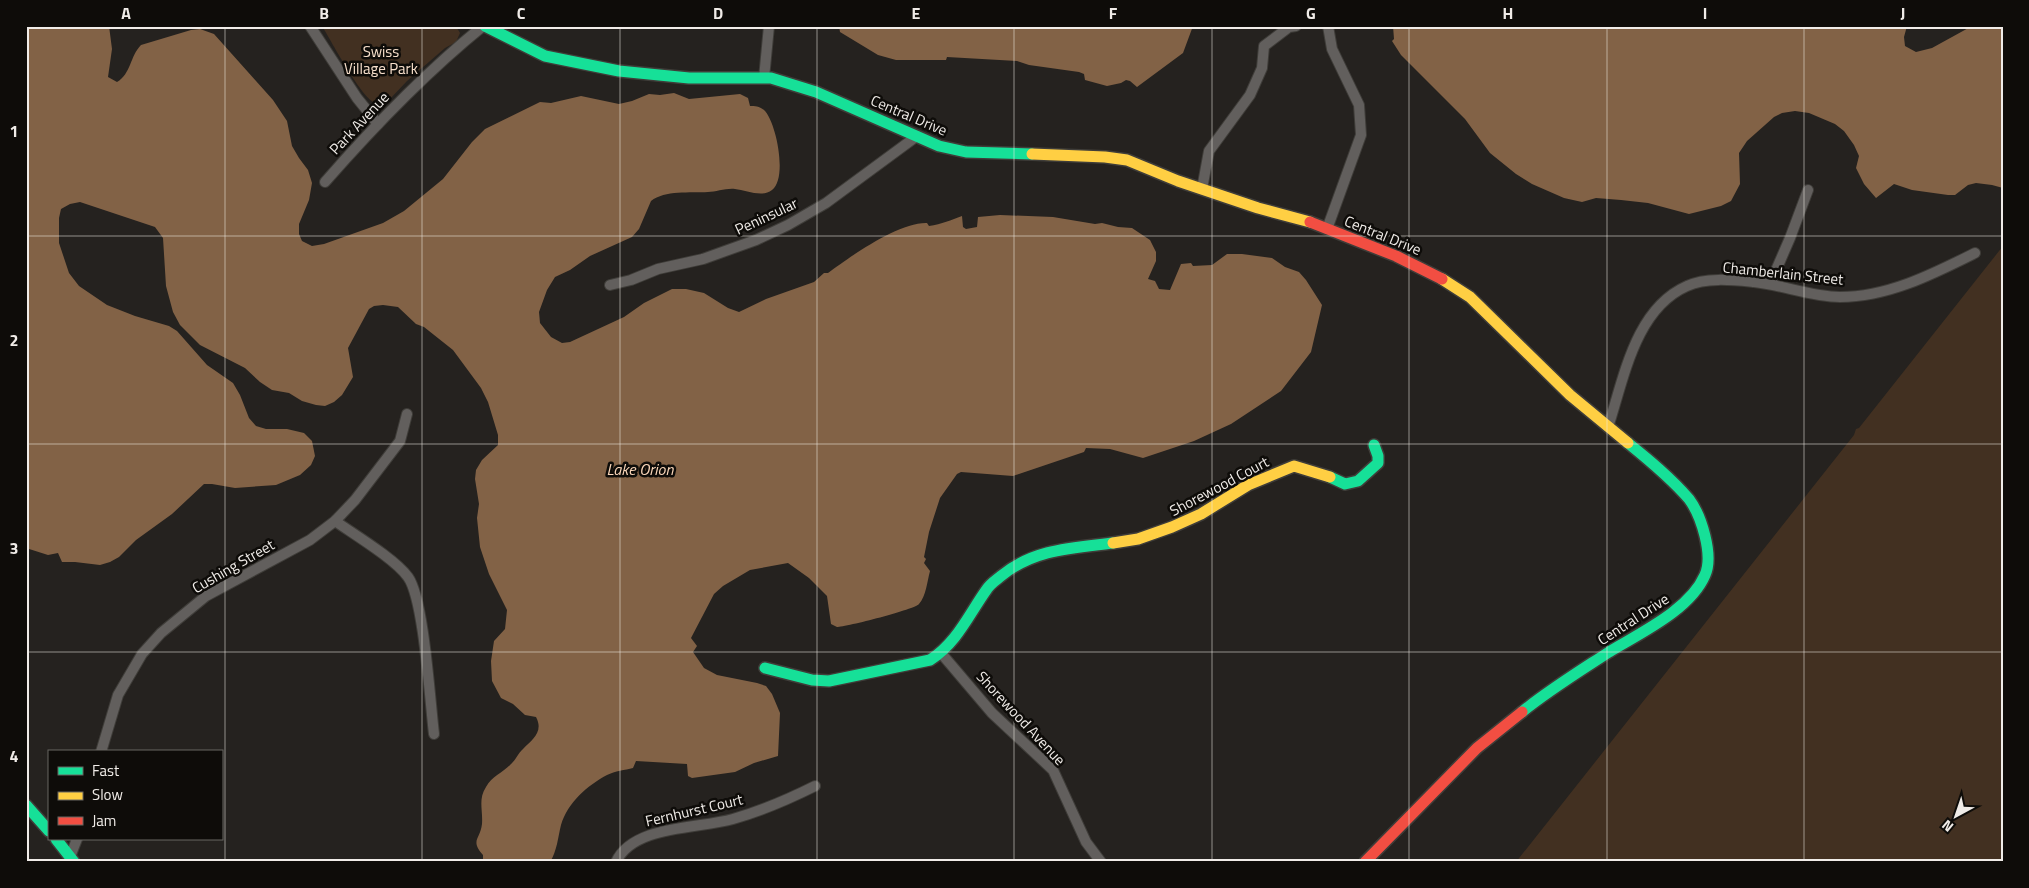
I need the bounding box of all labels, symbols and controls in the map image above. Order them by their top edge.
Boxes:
text: A [121,1,131,25]
text: B [319,1,329,25]
text: C [517,1,526,25]
text: D [713,1,723,25]
text: E [912,1,921,25]
text: F [1109,1,1118,25]
text: G [1306,1,1316,25]
text: H [1503,1,1513,25]
text: I [1703,1,1707,25]
text: J [1901,1,1905,25]
park label: Swiss Village Park [344,40,418,80]
street label: Park Avenue [324,86,394,160]
street label: Central Drive [867,89,951,141]
text: 1 [10,119,18,143]
street label: Peninsular [731,191,801,241]
street label: Central Drive [1341,209,1425,261]
street label: Chamberlain Street [1722,255,1845,291]
text: 2 [10,328,18,352]
street label: Shorewood Court [1165,450,1273,522]
water label: Lake Orion [607,457,674,481]
street label: Cushing Street [187,533,279,599]
text: 3 [10,536,18,560]
street label: Central Drive [1593,587,1673,651]
street label: Shorewood Avenue [971,666,1071,770]
text: 4 [10,744,19,768]
legend [48,750,222,840]
text: Fast [92,759,120,782]
text: Slow [92,783,123,806]
street label: Fernhurst Court [643,787,746,832]
north arrow [1932,790,1982,840]
text: Jam [92,809,116,832]
text: N [1937,815,1958,838]

